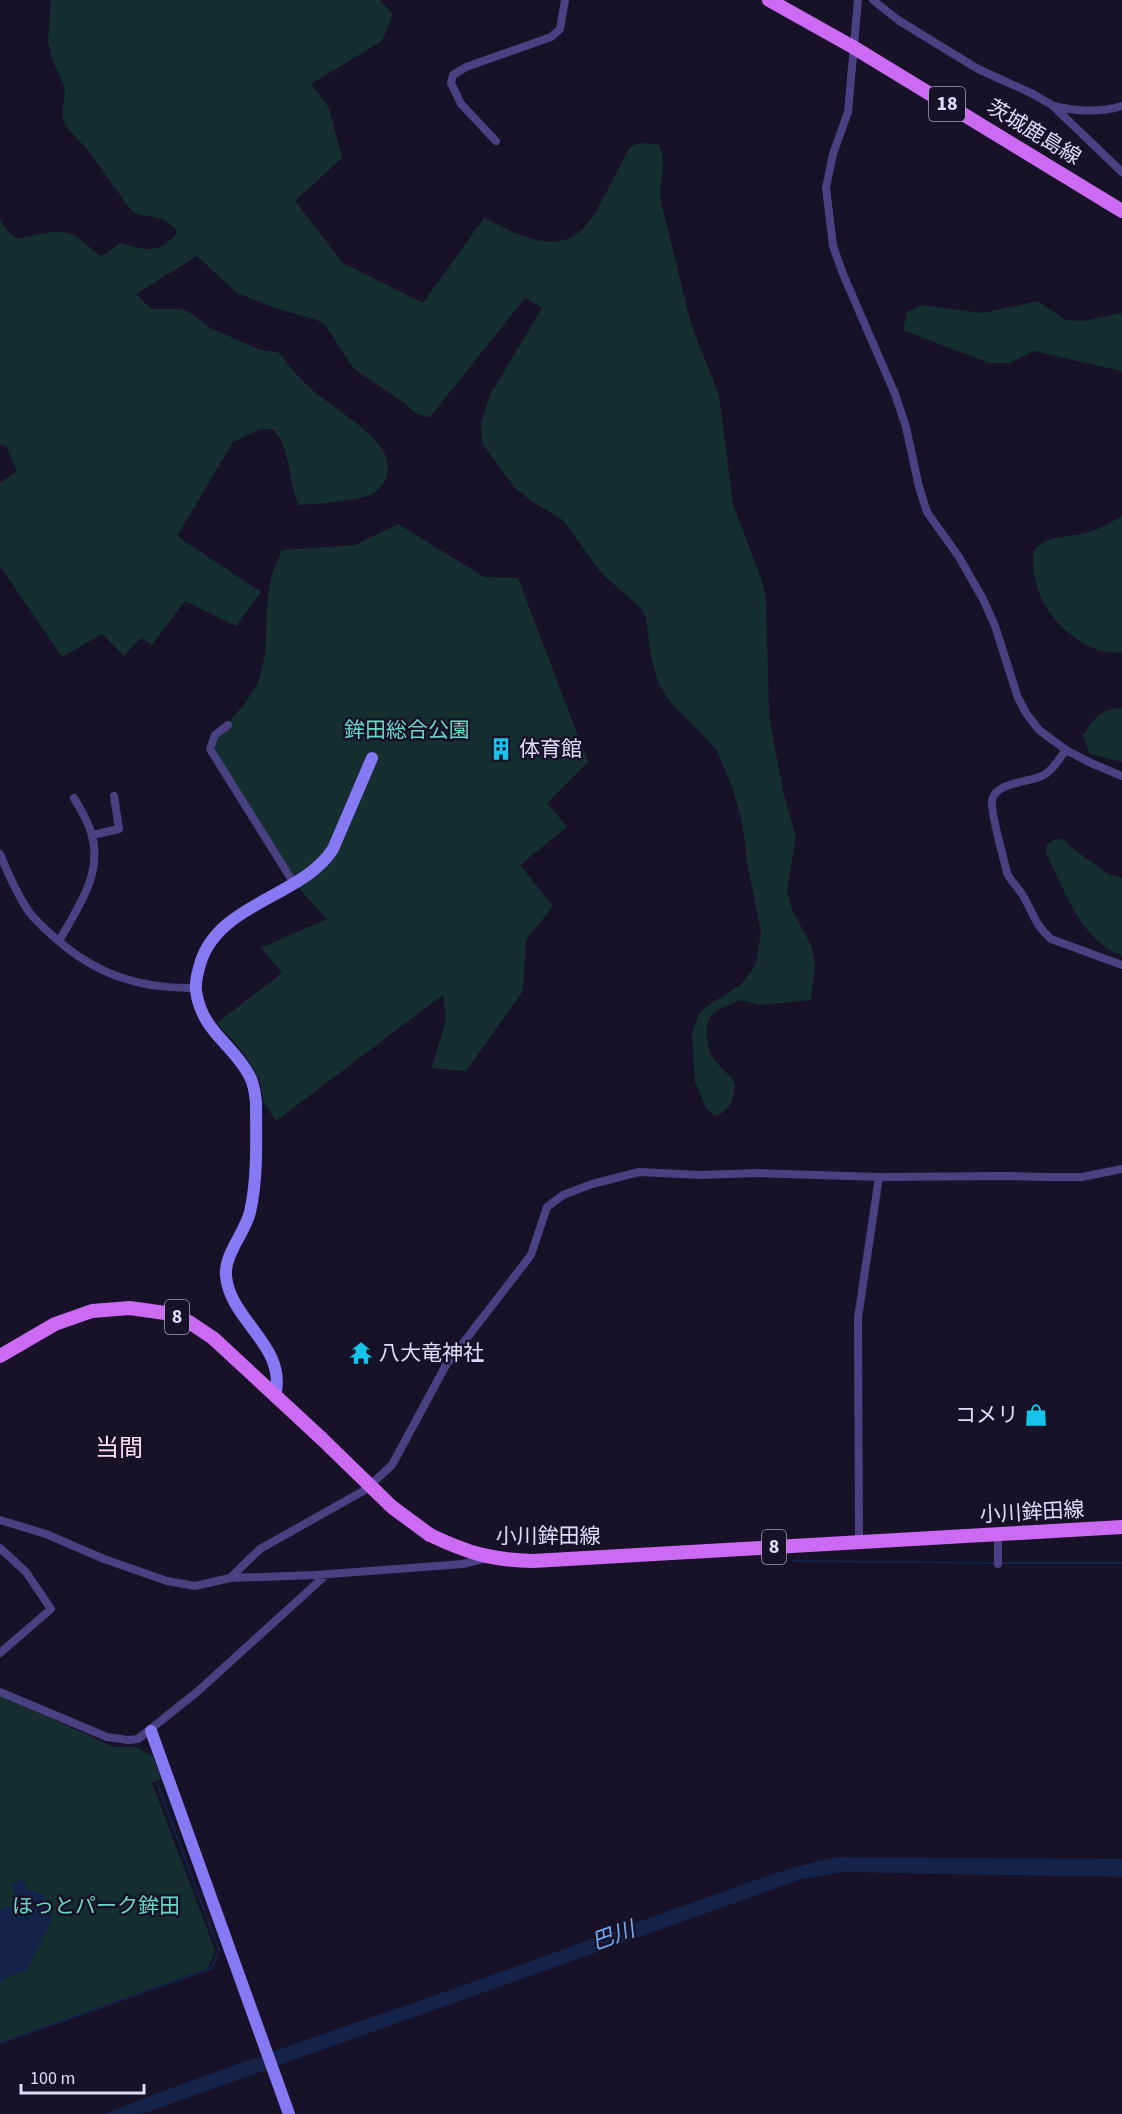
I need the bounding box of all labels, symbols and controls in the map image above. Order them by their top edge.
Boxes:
road number: 18 [929,87,965,121]
street label: 茨城鹿島線 [981,92,1087,172]
park label: 鉾田総合公園 [344,715,470,745]
place label: 体育館 [519,734,582,764]
building icon: 体育館 [488,736,514,762]
road number: 8 [165,1300,189,1334]
place label: 八大竜神社 [379,1338,484,1368]
temple icon: 八大竜神社 [348,1340,374,1366]
place label: コメリ [955,1400,1018,1430]
shop icon: コメリ [1023,1402,1049,1428]
district label: 当間 [95,1431,143,1466]
street label: 小川鉾田線 [979,1494,1085,1530]
street label: 小川鉾田線 [496,1521,601,1551]
road number: 8 [762,1530,786,1564]
park label: ほっとパーク鉾田 [12,1891,180,1921]
water label: 巴川 [587,1913,641,1959]
scale bar [21,2057,144,2095]
text: 100 m [30,2066,75,2091]

